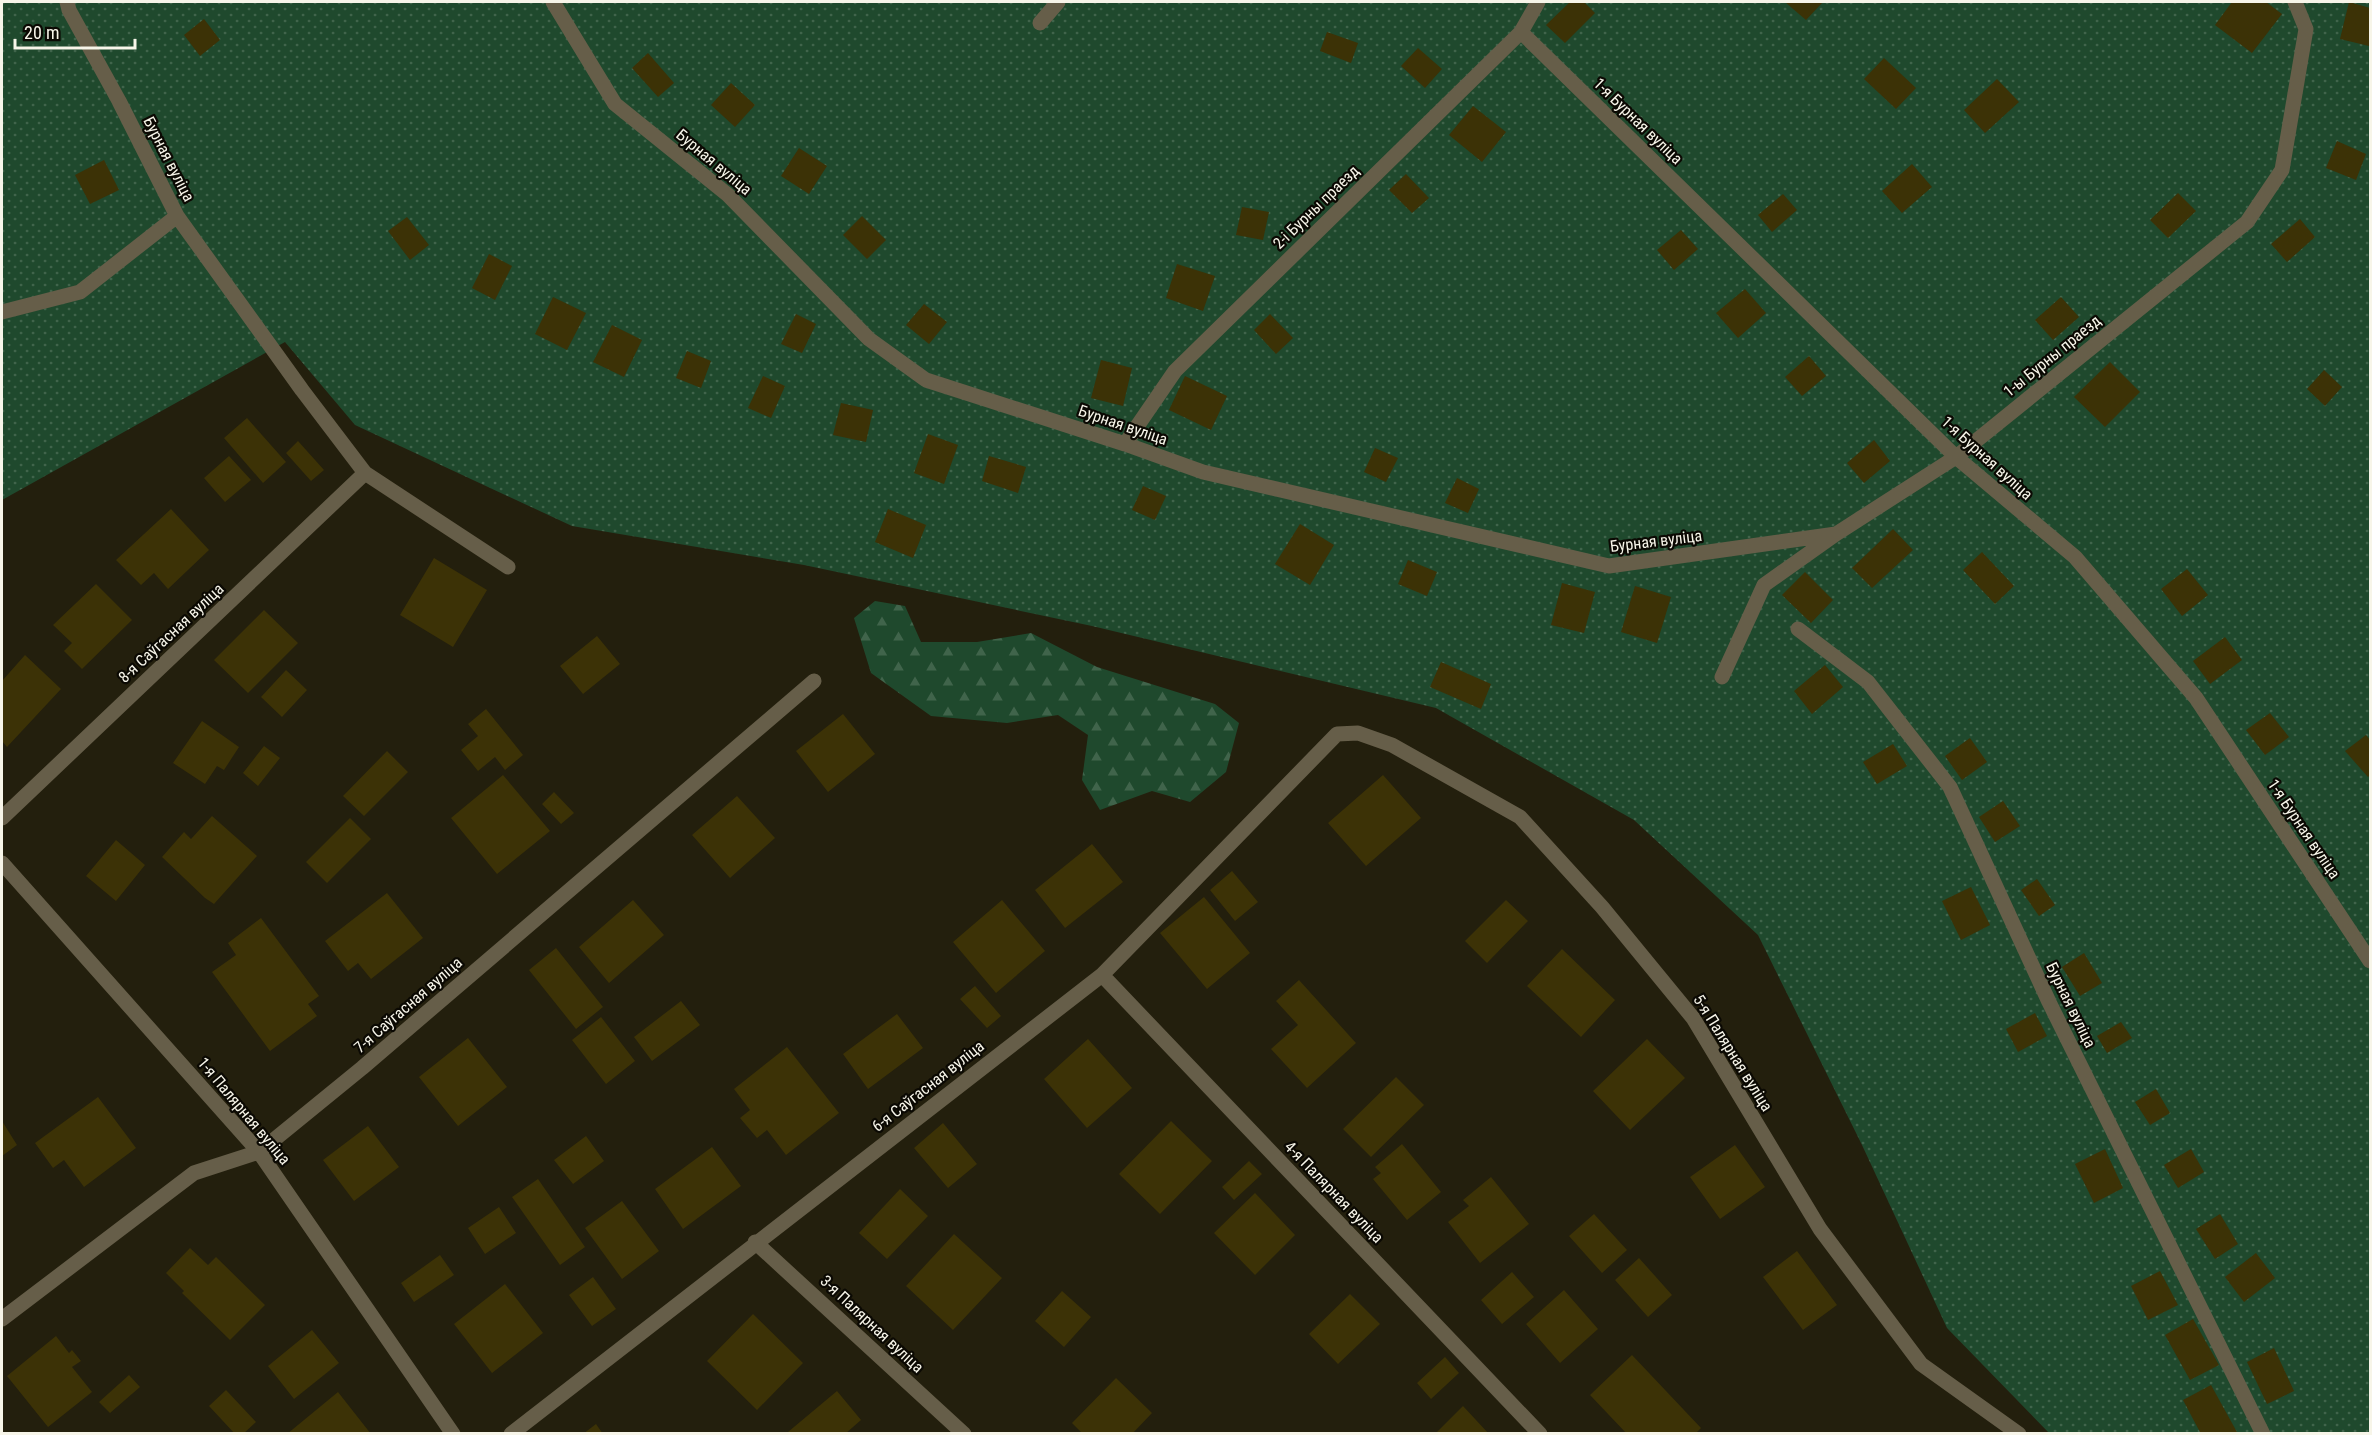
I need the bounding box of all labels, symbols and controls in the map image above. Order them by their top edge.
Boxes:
scale bar [15,12,135,50]
text: 20 m [24,22,59,43]
street label: 1-я Бурная вуліца [1590,74,1686,168]
street label: Бурная вуліца [139,113,199,205]
street label: Бурная вуліца [672,125,756,199]
street label: 2-і Бурны праезд [1269,161,1363,253]
street label: 1-ы Бурны праезд [2000,311,2105,401]
street label: Бурная вуліца [1076,401,1170,449]
street label: 1-я Бурная вуліца [1938,412,2036,504]
street label: Бурная вуліца [1609,526,1703,556]
street label: 8-я Саўгасная вуліца [114,579,228,687]
street label: 1-я Бурная вуліца [2264,776,2344,882]
street label: 7-я Саўгасная вуліца [350,953,466,1057]
street label: Бурная вуліца [2042,959,2100,1051]
street label: 5-я Палярная вуліца [1689,991,1777,1115]
street label: 6-я Саўгасная вуліца [868,1036,988,1136]
street label: 1-я Палярная вуліца [194,1054,294,1168]
street label: 4-я Палярная вуліца [1281,1137,1387,1247]
street label: 3-я Палярная вуліца [817,1271,927,1377]

